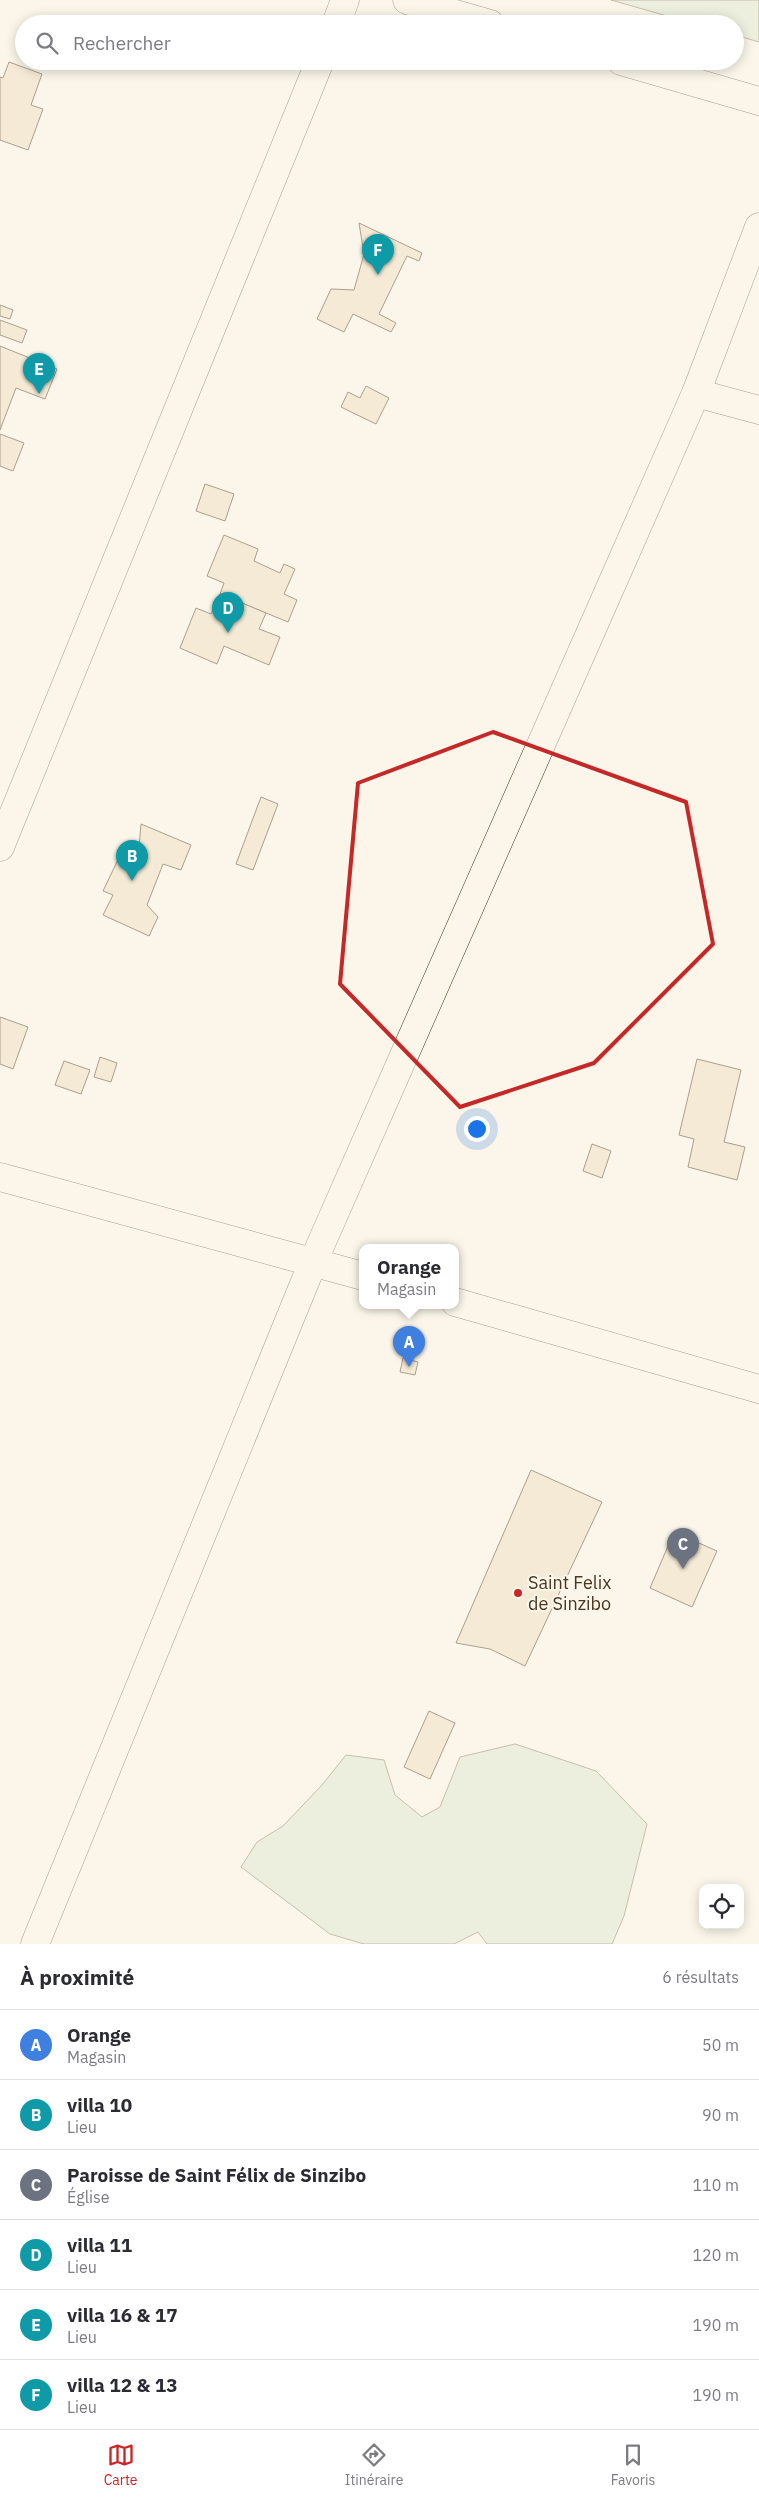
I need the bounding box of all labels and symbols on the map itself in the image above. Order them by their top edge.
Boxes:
pin: F [362,234,394,275]
pin: E [23,353,55,394]
pin: D [212,592,244,633]
pin: B [116,840,148,881]
your location [464,1116,490,1142]
pin: A [393,1326,425,1367]
pin: C [667,1528,699,1569]
place label: Saint Felix de Sinzibo [528,1571,611,1615]
marker: Saint Felix de Sinzibo [512,1587,524,1599]

